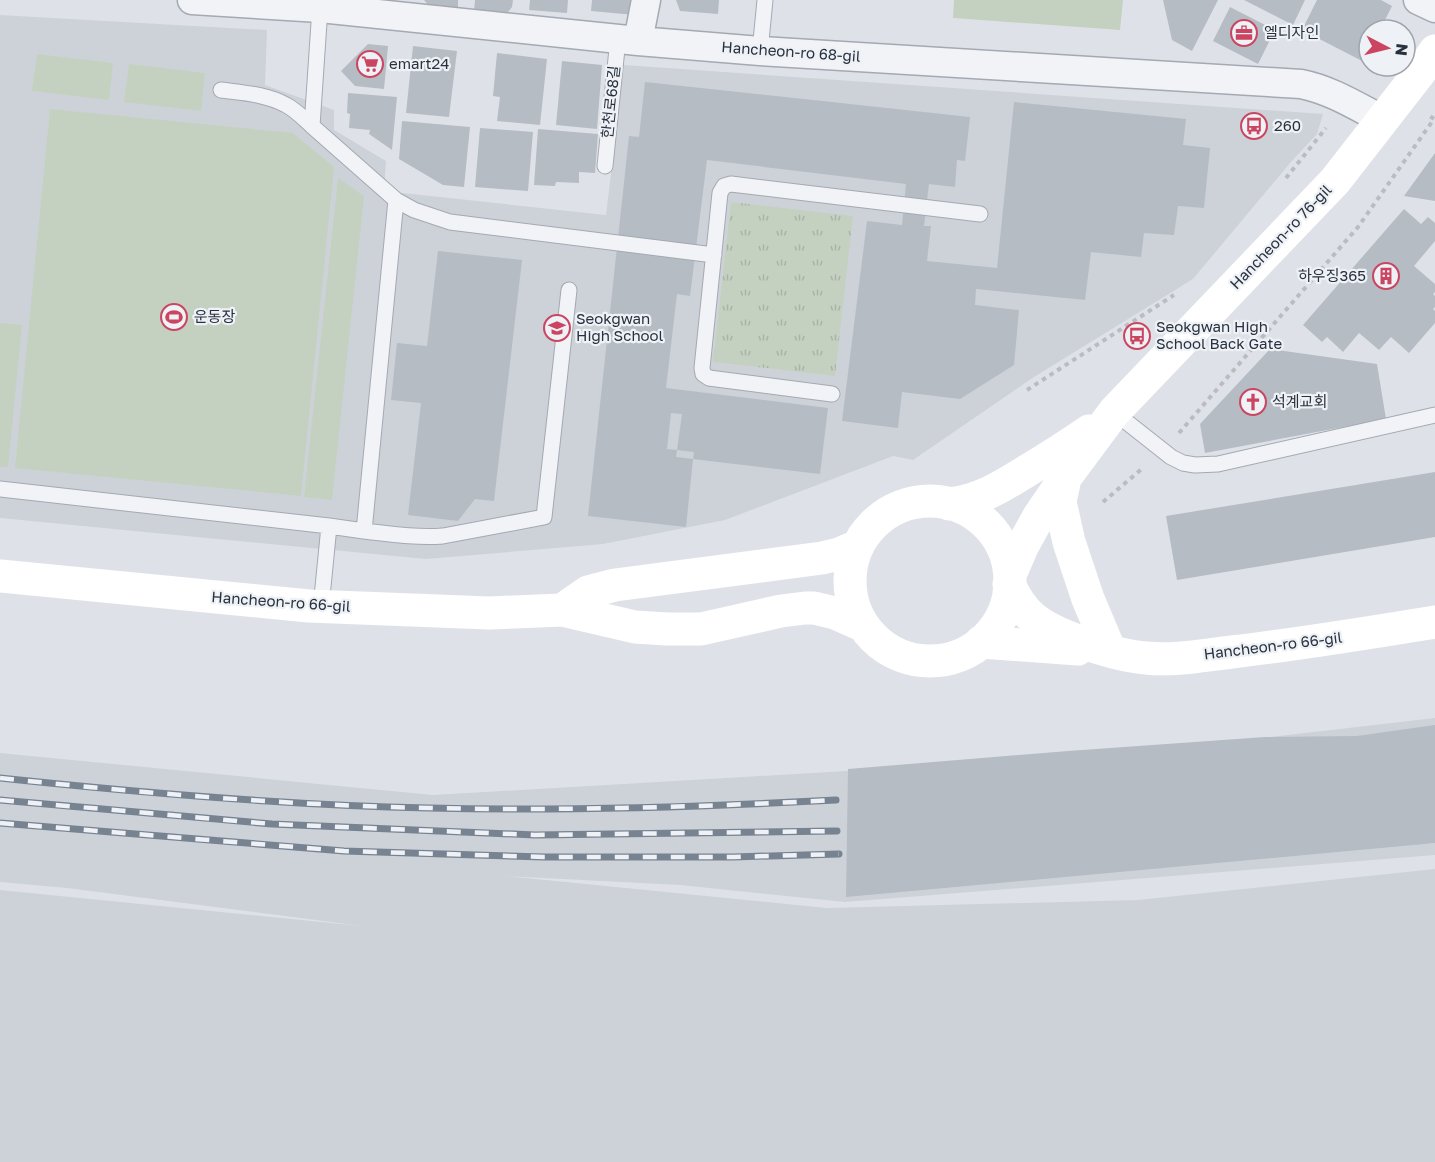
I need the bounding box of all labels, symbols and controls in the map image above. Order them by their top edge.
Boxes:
office icon: 엘디자인 [1229,18,1259,48]
north arrow [1357,18,1417,78]
place label: 엘디자인 [1264,23,1319,41]
street label: Hancheon-ro 68-gil [721,37,861,65]
text: N [1391,43,1413,57]
supermarket icon: emart24 [355,49,385,79]
place label: emart24 [389,54,449,72]
street label: 한천로68길 [597,64,623,139]
bus stop icon: 260 [1239,111,1269,141]
place label: 260 [1274,116,1301,134]
street label: Hancheon-ro 76-gil [1226,180,1335,292]
building icon: 하우징365 [1371,261,1401,291]
place label: 하우징365 [1298,266,1366,284]
sports icon: 운동장 [159,302,189,332]
place label: 운동장 [194,307,236,325]
place label: Seokgwan High School [576,309,664,344]
school or university icon: Seokgwan High School [542,313,572,343]
place label: Seokgwan High School Back Gate [1156,317,1282,352]
bus stop icon: Seokgwan High School Back Gate [1122,321,1152,351]
church icon: 석계교회 [1238,387,1268,417]
place label: 석계교회 [1272,392,1327,410]
street label: Hancheon-ro 66-gil [211,587,351,615]
street label: Hancheon-ro 66-gil [1203,628,1343,662]

